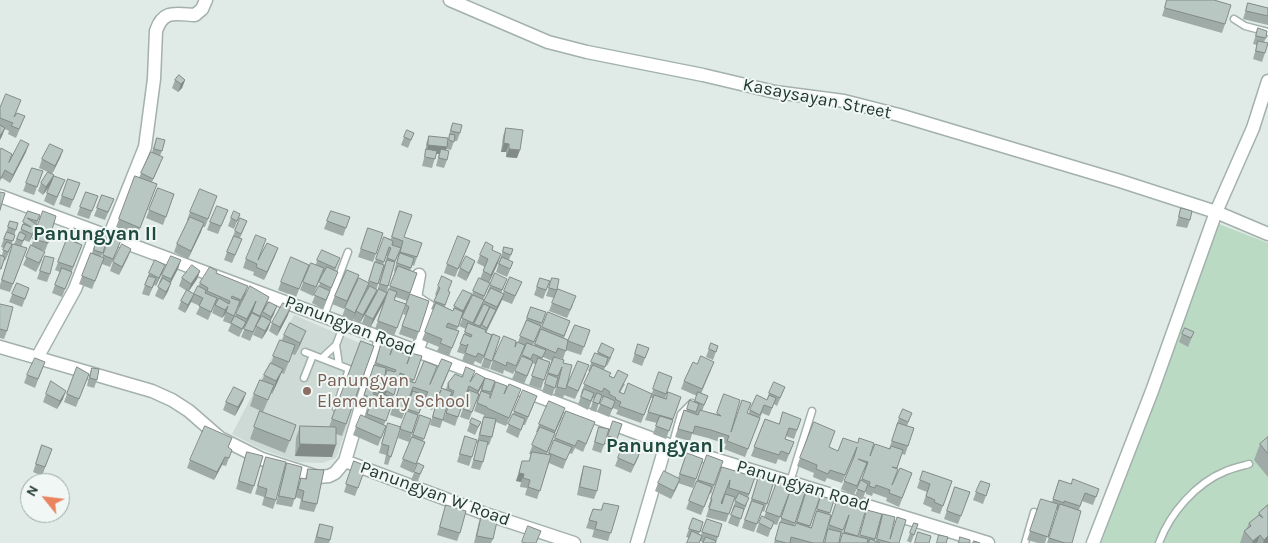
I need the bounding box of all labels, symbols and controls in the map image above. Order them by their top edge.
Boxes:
street label: Kasaysayan Street [741,74,893,124]
district label: Panungyan II [33,222,157,246]
street label: Panungyan Road [282,291,418,361]
place label: Panungyan Elementary School [317,370,470,412]
marker: Panungyan Elementary School [301,385,313,397]
district label: Panungyan I [606,434,724,458]
street label: Panungyan Road [734,456,872,516]
street label: Panungyan W Road [357,457,513,531]
north arrow [20,473,70,523]
text: N [22,482,42,499]

